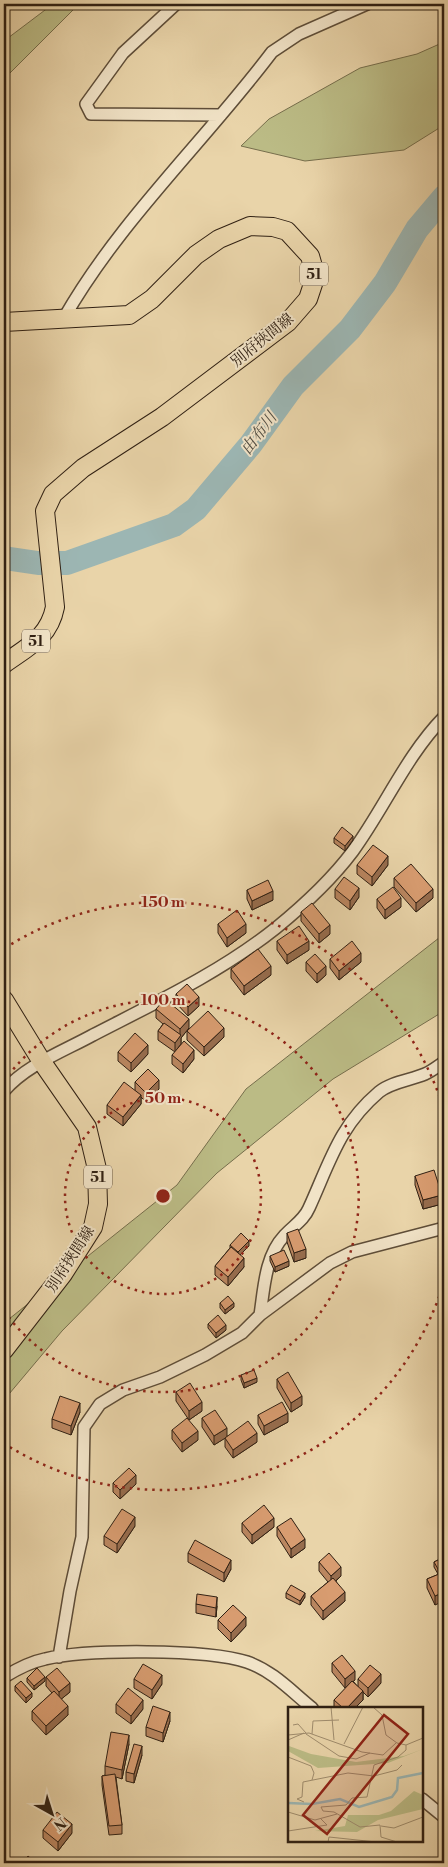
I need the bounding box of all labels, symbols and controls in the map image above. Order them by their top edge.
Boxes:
road number: 51 [300,262,328,286]
street label: 別府挾間線 [227,309,297,371]
water label: 由布川 [236,407,282,459]
road number: 51 [22,630,50,652]
text: 150 m [141,893,185,912]
text: 100 m [141,991,186,1010]
text: 50 m [145,1089,181,1108]
road number: 51 [84,1166,112,1188]
centre of rings [154,1187,172,1205]
street label: 別府挾間線 [42,1223,99,1296]
inset map [288,1707,423,1842]
north arrow [28,1790,78,1840]
text: N [50,1813,70,1834]

